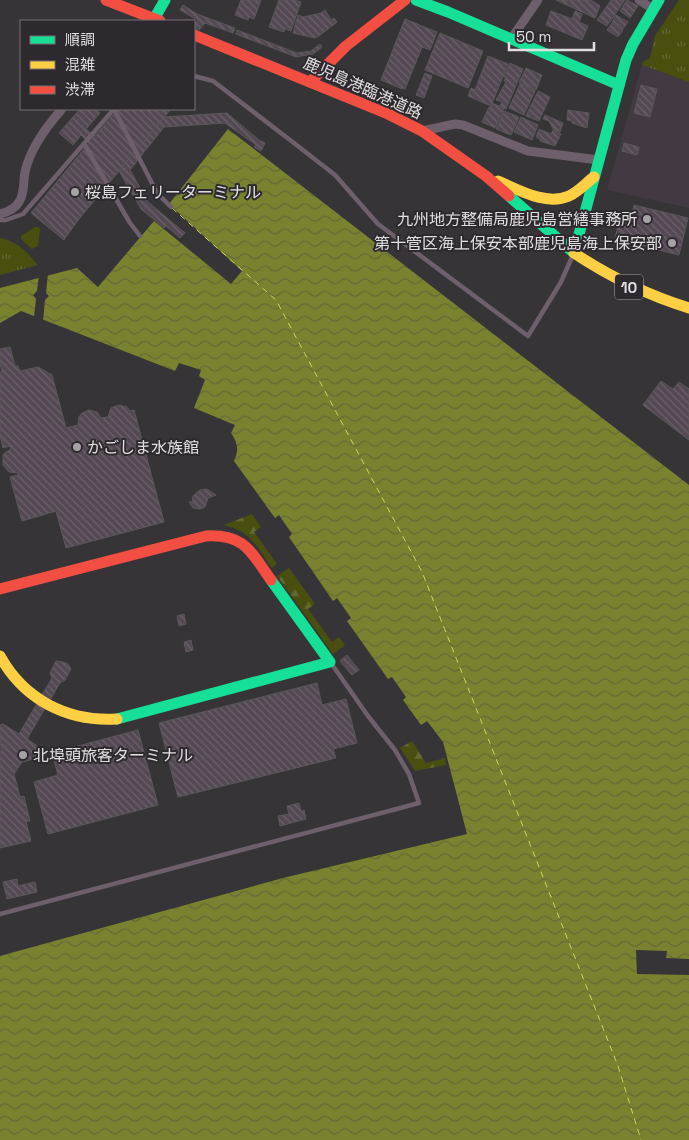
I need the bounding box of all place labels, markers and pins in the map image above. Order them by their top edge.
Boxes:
place label: 桜島フェリーターミナル [85,182,261,203]
marker: 桜島フェリーターミナル [69,186,81,198]
place label: 九州地方整備局鹿児島営繕事務所 [397,209,637,230]
marker: 九州地方整備局鹿児島営繕事務所 [641,213,653,225]
place label: 第十管区海上保安本部鹿児島海上保安部 [374,233,662,254]
marker: 第十管区海上保安本部鹿児島海上保安部 [666,237,678,249]
place label: かごしま水族館 [87,437,199,458]
marker: かごしま水族館 [71,441,83,453]
place label: 北埠頭旅客ターミナル [33,745,193,766]
marker: 北埠頭旅客ターミナル [17,749,29,761]

